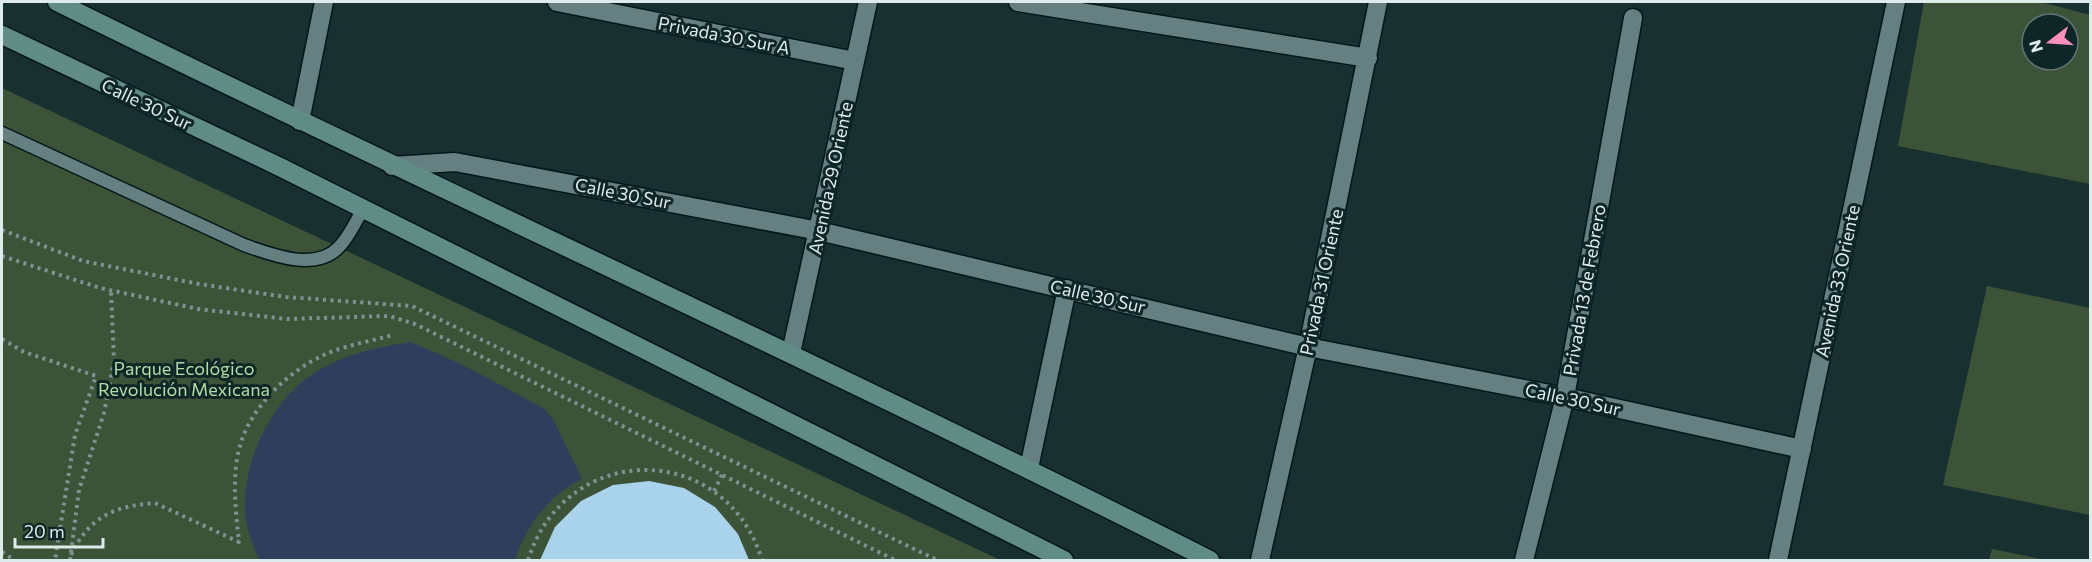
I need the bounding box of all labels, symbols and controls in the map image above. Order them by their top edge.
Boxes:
street label: Privada 30 Sur A [656,11,792,59]
north arrow [2020,12,2080,72]
text: N [2024,38,2046,55]
street label: Calle 30 Sur [98,74,196,134]
street label: Avenida 29 Oriente [803,100,857,256]
street label: Calle 30 Sur [573,173,673,213]
street label: Privada 13 de Febrero [1558,203,1610,377]
street label: Avenida 33 Oriente [1810,203,1864,359]
street label: Privada 31 Oriente [1295,207,1347,357]
street label: Calle 30 Sur [1048,274,1148,318]
park label: Parque Ecológico Revolución Mexicana [98,357,270,400]
street label: Calle 30 Sur [1523,378,1623,420]
scale bar [15,511,104,549]
text: 20 m [24,520,65,542]

